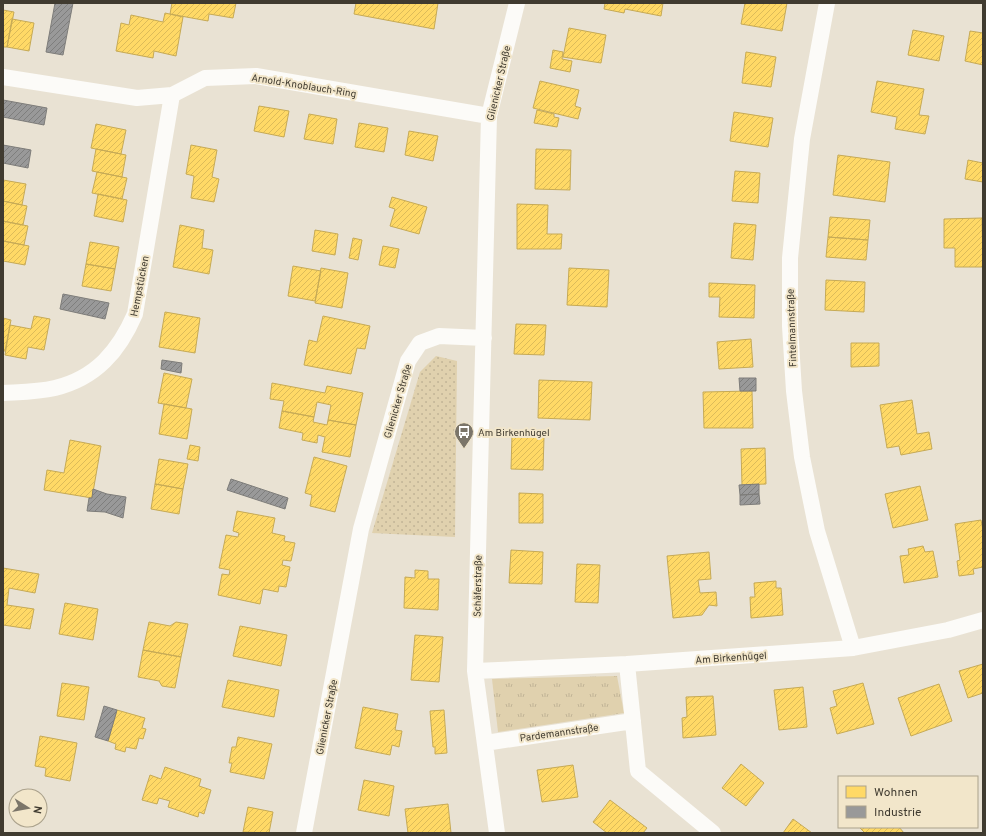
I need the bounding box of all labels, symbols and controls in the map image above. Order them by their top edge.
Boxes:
street label: Glienicker Straße [485,45,514,122]
street label: Arnold-Knoblauch-Ring [250,72,357,101]
street label: Hempstücken [128,255,153,318]
street label: Fintelmannstraße [785,289,800,367]
street label: Glienicker Straße [382,363,415,440]
bus stop icon: Am Birkenhügel [453,421,475,449]
place label: Am Birkenhügel [478,427,550,440]
street label: Schäferstraße [471,555,486,617]
street label: Am Birkenhügel [695,650,767,667]
street label: Glienicker Straße [314,678,341,756]
street label: Pardemannstraße [519,722,599,745]
legend [838,776,978,828]
text: Wohnen [874,785,918,801]
north arrow [8,788,48,828]
text: N [29,805,44,815]
text: Industrie [874,805,922,821]

